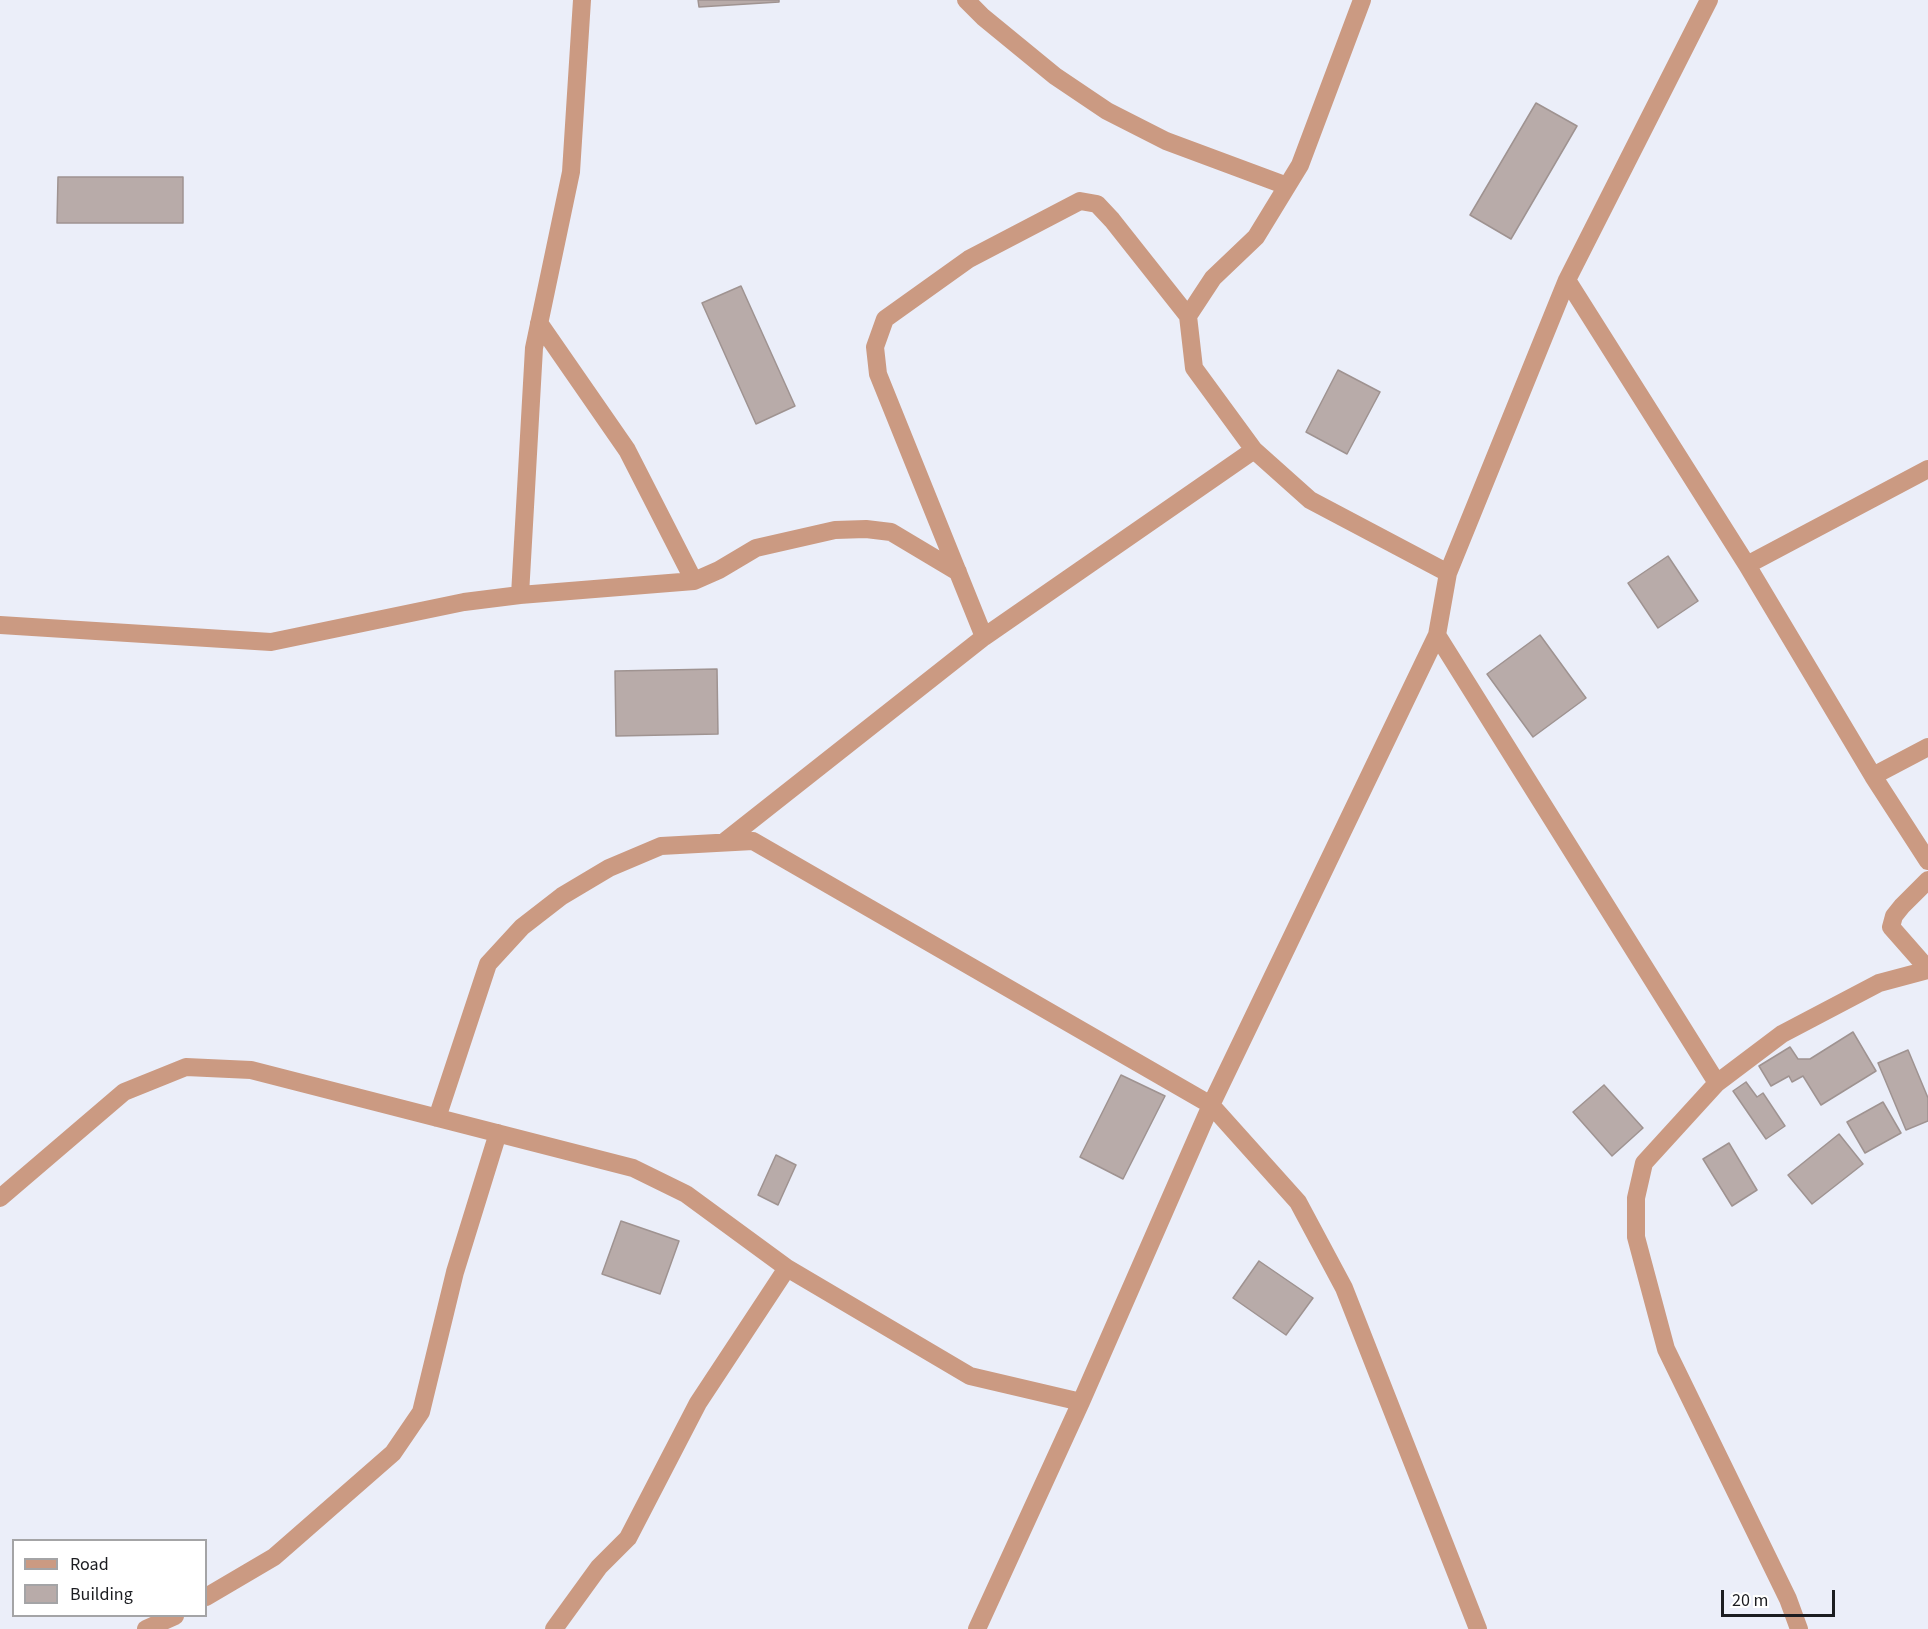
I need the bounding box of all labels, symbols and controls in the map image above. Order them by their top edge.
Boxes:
legend [12,1539,207,1617]
text: Road [70,1552,109,1577]
scale bar [1724,1578,1838,1616]
text: Building [70,1582,133,1607]
text: 20 m [1732,1588,1768,1613]

